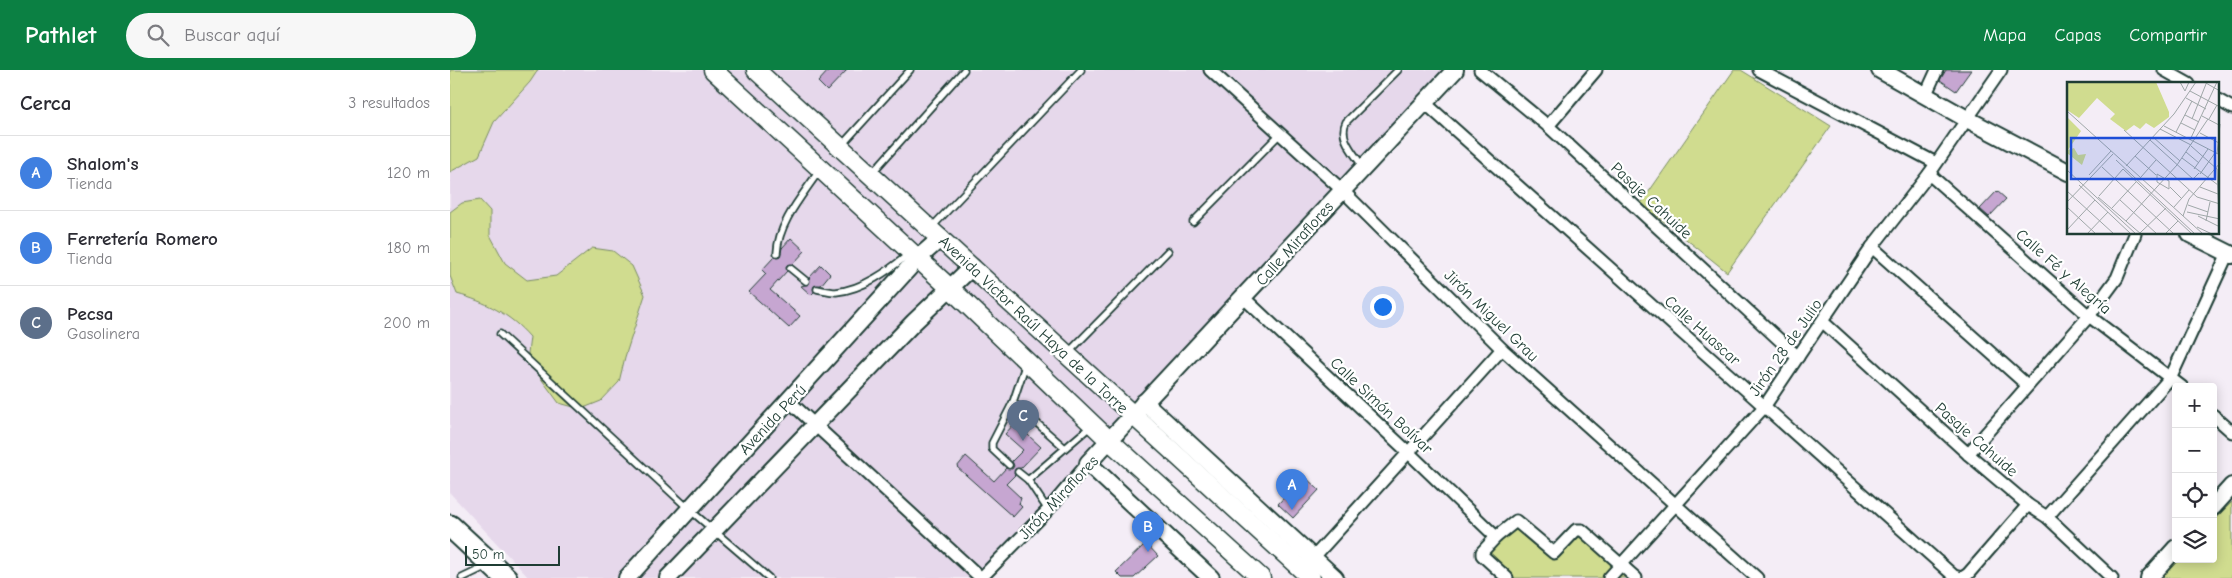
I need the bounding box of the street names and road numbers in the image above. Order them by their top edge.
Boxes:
street label: Pasaje Cahuide [1607,159,1695,243]
street label: Calle Miraflores [1252,198,1337,289]
street label: Calle Fé y Alegría [2012,226,2115,318]
street label: Avenida Victor Raúl Haya de la Torre [935,232,1132,417]
street label: Jirón Miguel Grau [1440,266,1542,365]
street label: Calle Huascar [1661,292,1744,370]
street label: Jirón 28 de Julio [1746,296,1826,400]
street label: Calle Simón Bolívar [1326,354,1437,458]
street label: Avenida Perú [736,381,810,458]
street label: Pasaje Cahuide [1931,399,2021,481]
street label: Jirón Miraflores [1015,452,1102,543]

